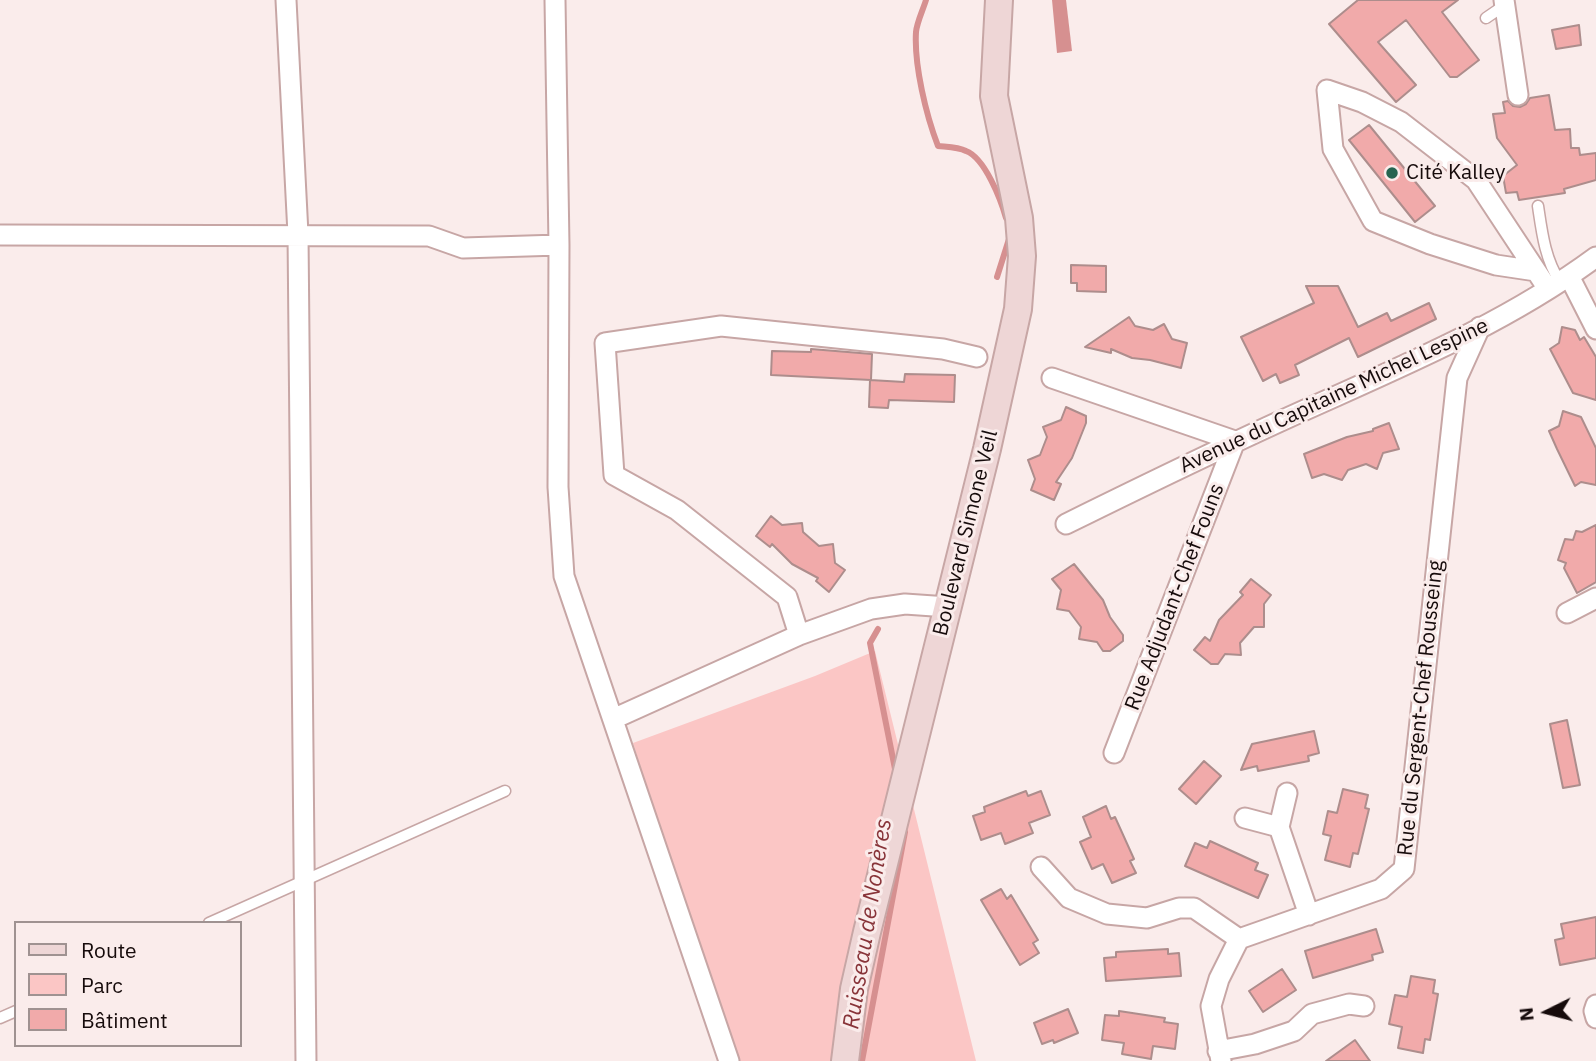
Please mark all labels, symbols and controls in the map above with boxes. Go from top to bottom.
place label: Cité Kalley [1406,160,1505,186]
marker: Cité Kalley [1384,165,1400,181]
street label: Avenue du Capitaine Michel Lespine [1176,313,1492,479]
street label: Boulevard Simone Veil [928,428,1004,638]
street label: Rue Adjudant-Chef Founs [1120,480,1230,714]
street label: Rue du Sergent-Chef Rousseing [1393,559,1449,857]
water label: Ruisseau de Nonères [838,817,898,1031]
legend [14,921,242,1047]
text: Route [81,936,137,964]
text: Parc [81,971,123,999]
north arrow [1512,977,1582,1047]
text: Bâtiment [81,1006,168,1034]
text: N [1513,1006,1539,1022]

